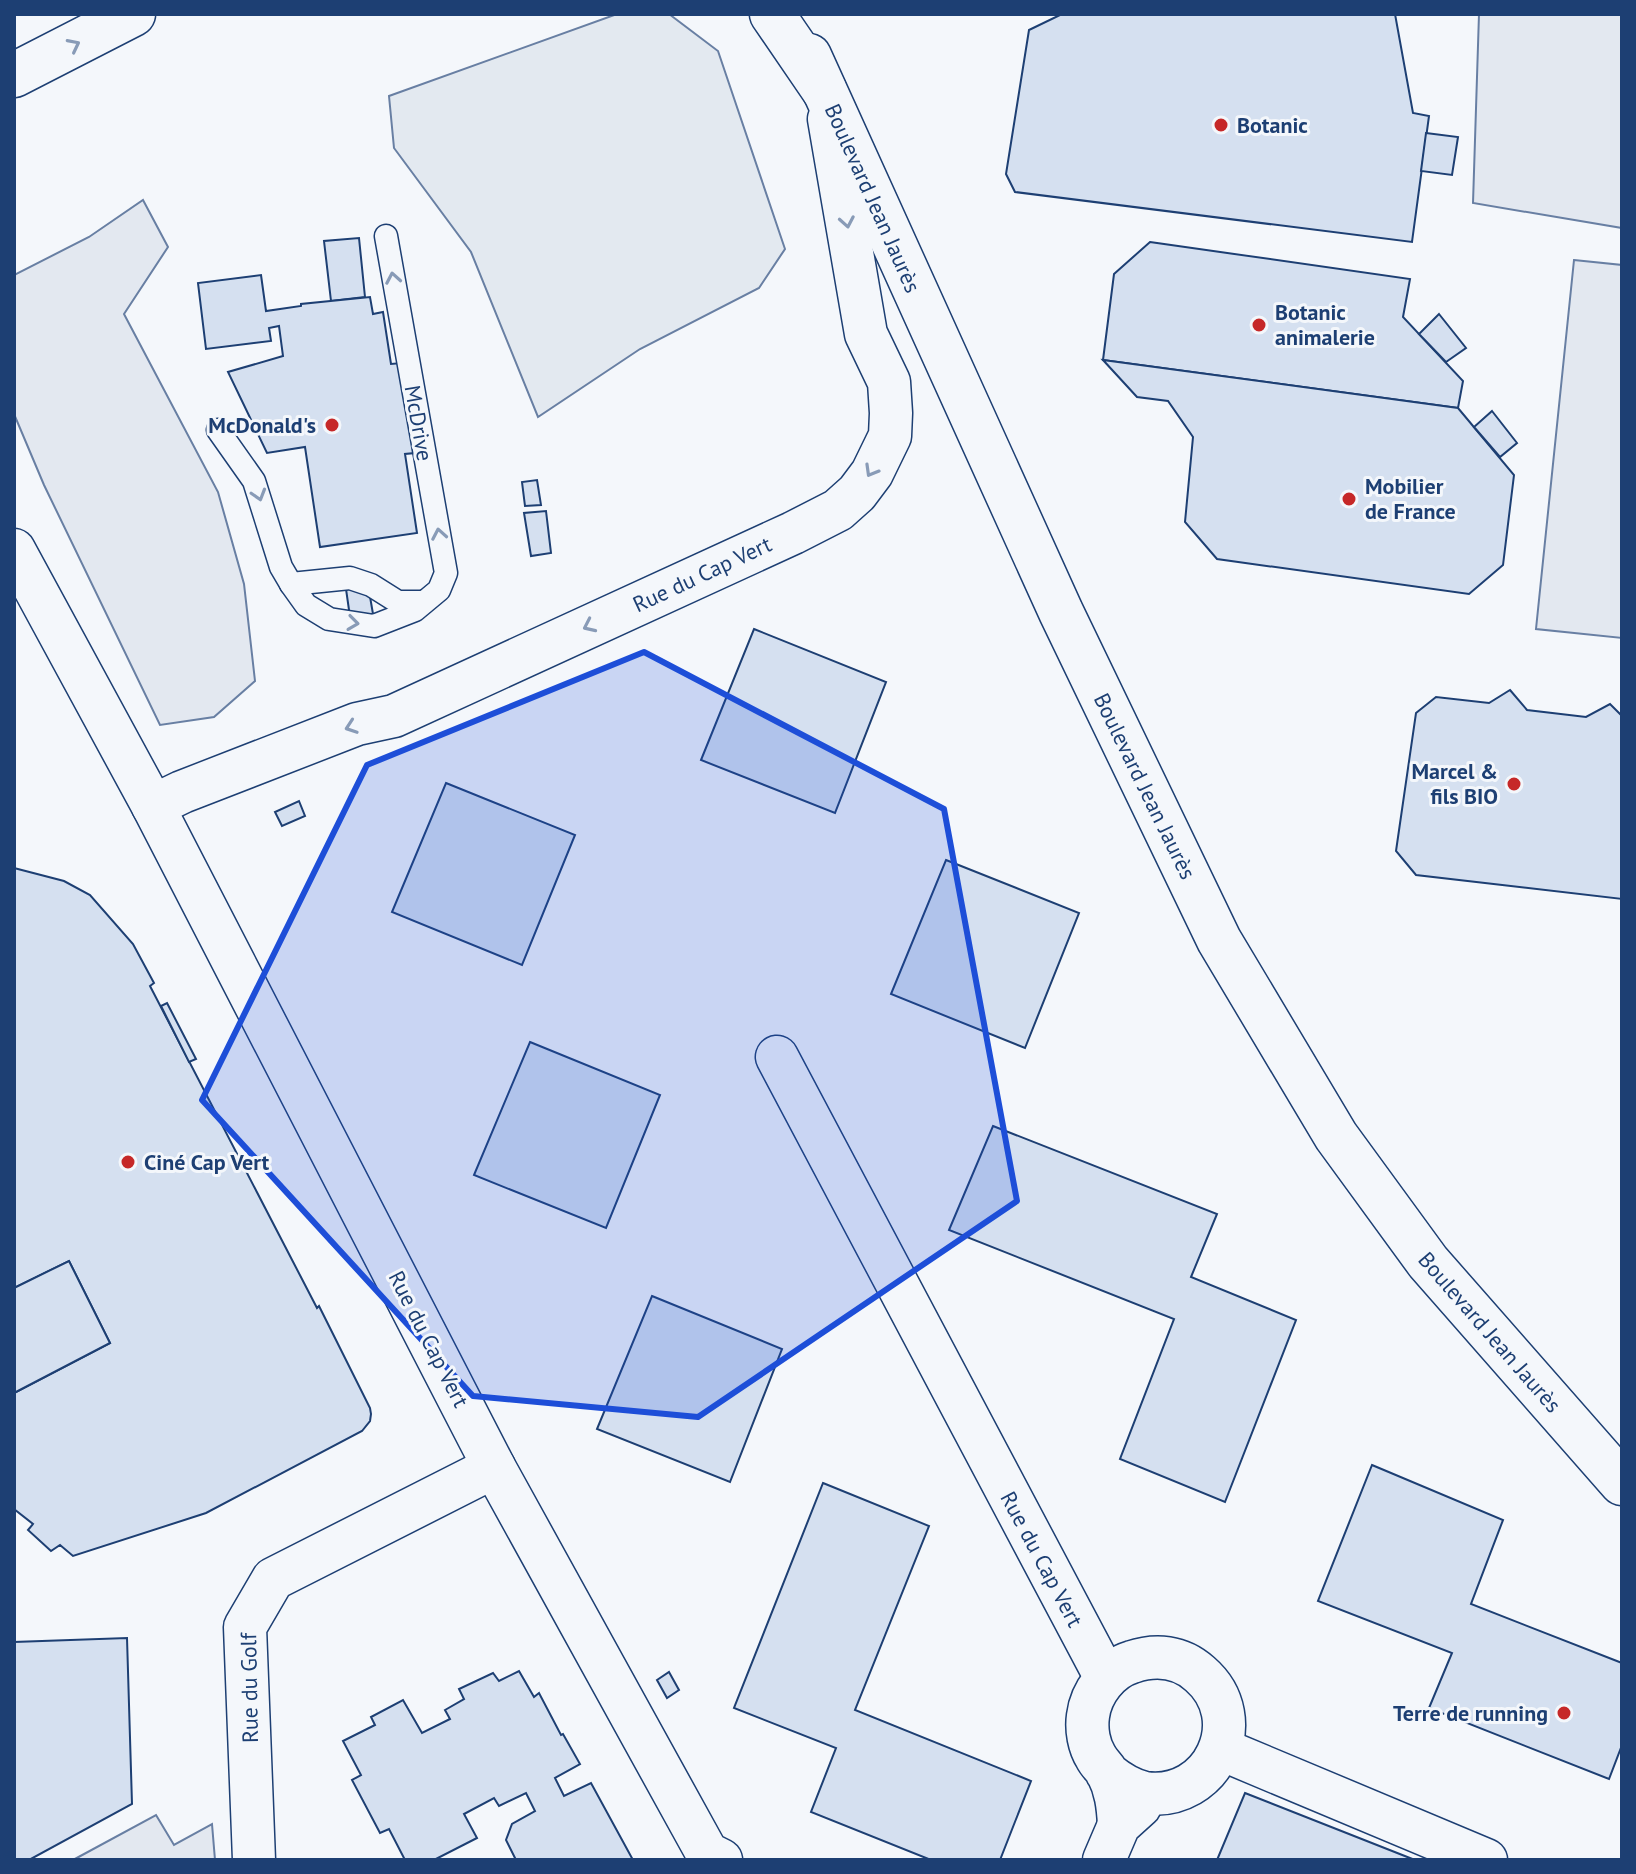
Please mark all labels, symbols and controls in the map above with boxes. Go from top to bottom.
one-way arrow [65,39,80,54]
street label: Boulevard Jean Jaurès [819,99,927,297]
place label: Botanic [1237,111,1308,139]
marker: Botanic [1212,116,1230,134]
one-way arrow [837,215,854,229]
one-way arrow [386,271,403,285]
place label: Botanic animalerie [1275,298,1375,351]
marker: Botanic animalerie [1250,316,1268,334]
street label: McDrive [399,383,439,463]
place label: McDonald's [208,411,316,439]
marker: McDonald's [323,416,341,434]
one-way arrow [866,462,881,477]
place label: Mobilier de France [1365,472,1456,525]
one-way arrow [250,488,266,501]
marker: Mobilier de France [1340,490,1358,508]
one-way arrow [431,527,448,541]
street label: Rue du Cap Vert [628,529,776,618]
one-way arrow [346,614,359,631]
one-way arrow [583,616,598,632]
street label: Boulevard Jean Jaurès [1088,688,1202,884]
one-way arrow [344,717,358,734]
place label: Marcel & fils BIO [1411,757,1498,810]
marker: Marcel & fils BIO [1505,775,1523,793]
place label: Ciné Cap Vert [144,1148,270,1176]
marker: Ciné Cap Vert [119,1153,137,1171]
street label: Boulevard Jean Jaurès [1413,1246,1567,1418]
street label: Rue du Cap Vert [383,1266,476,1412]
street label: Rue du Cap Vert [995,1486,1090,1632]
street label: Rue du Golf [234,1632,264,1743]
place label: Terre de running [1393,1699,1548,1727]
marker: Terre de running [1555,1704,1573,1722]

